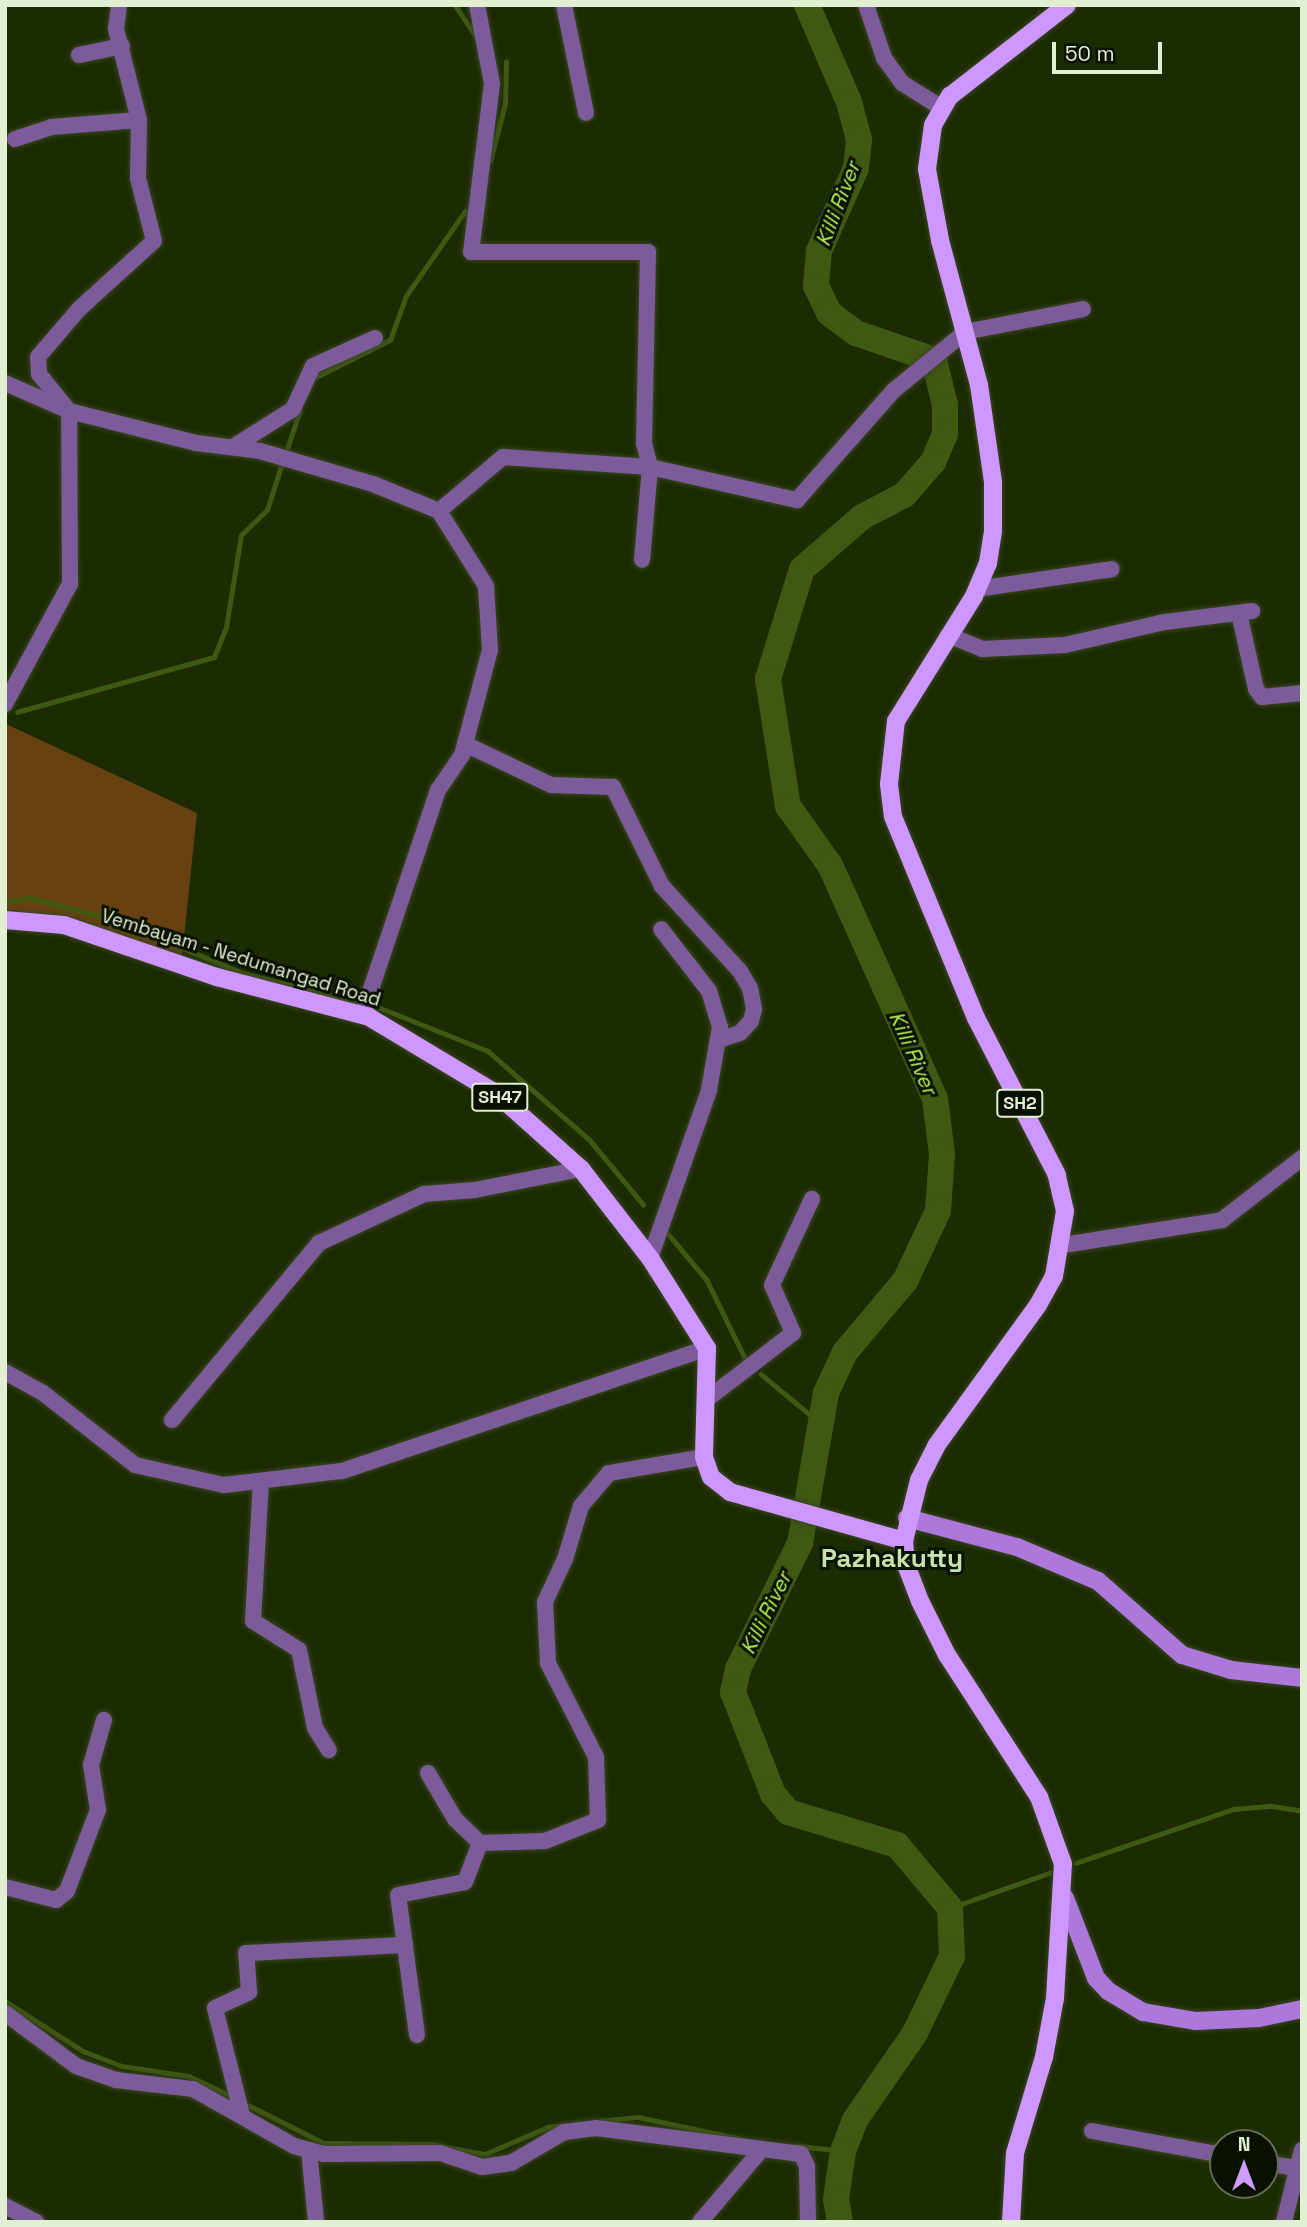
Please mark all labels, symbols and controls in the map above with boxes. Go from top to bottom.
scale bar [1055,28,1165,72]
text: 50 m [1065,40,1115,67]
water label: Killi River [810,158,866,250]
street label: Vembayam - Nedumangad Road [98,904,384,1012]
water label: Killi River [884,1007,942,1099]
road number: SH47 [470,1082,530,1112]
road number: SH2 [996,1088,1044,1118]
district label: Pazhakutty [821,1543,963,1575]
water label: Killi River [735,1568,797,1658]
north arrow [1209,2129,1279,2199]
text: N [1238,2132,1250,2157]

